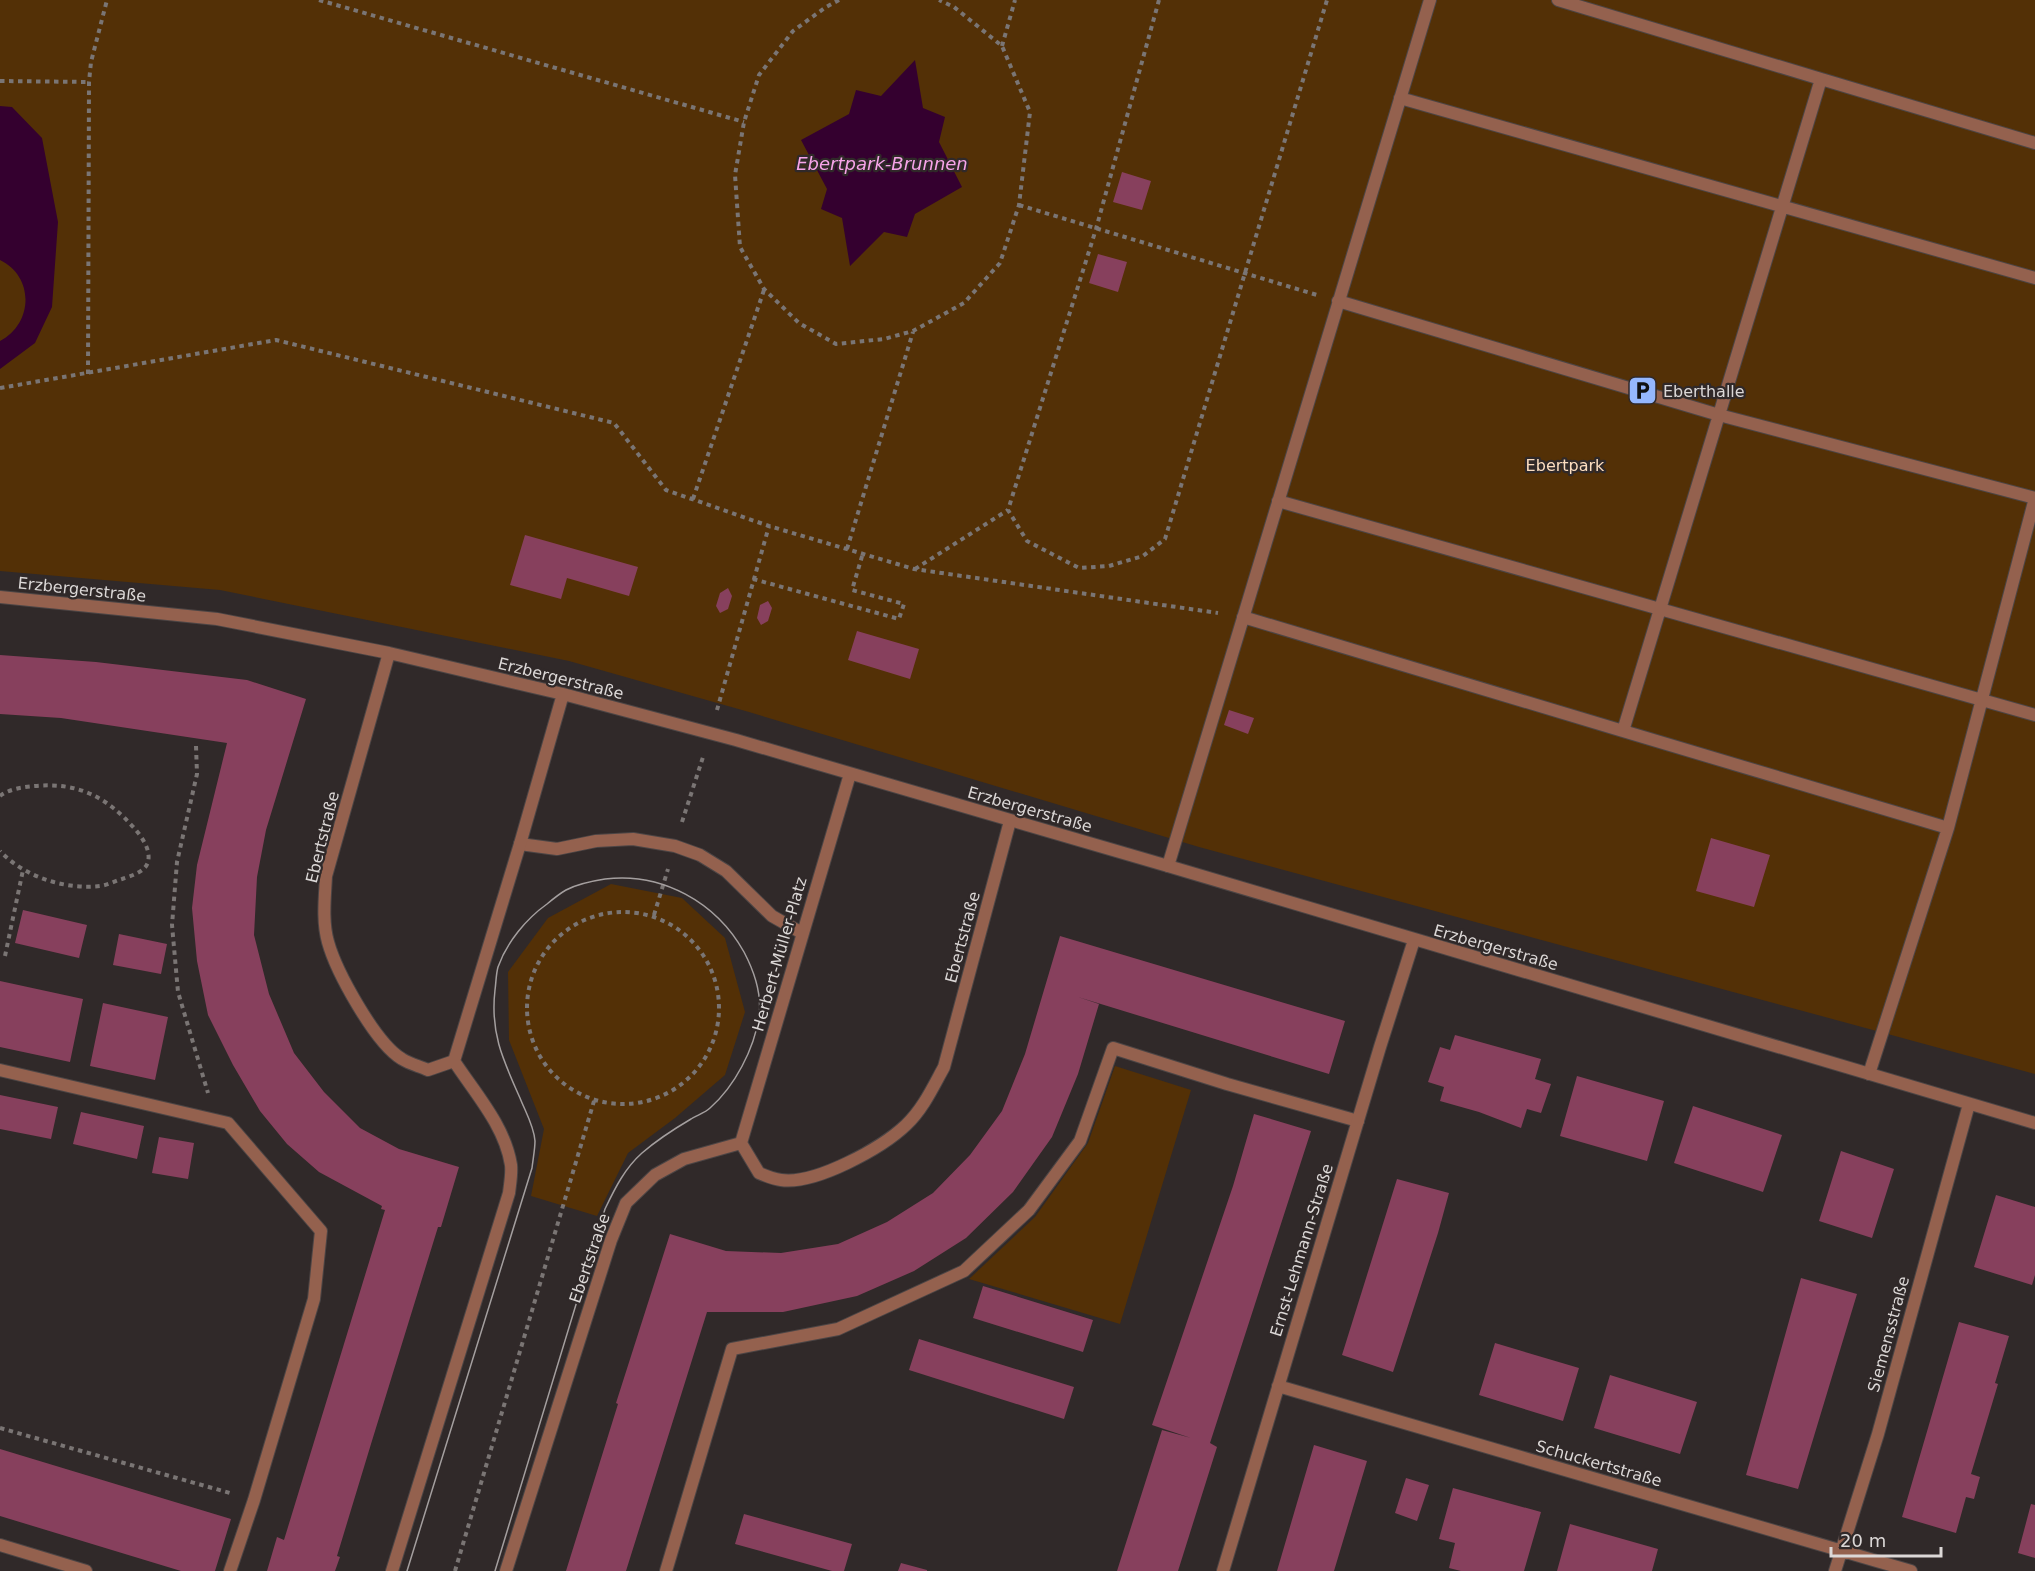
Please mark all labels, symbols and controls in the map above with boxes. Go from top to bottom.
water label: Ebertpark-Brunnen [796,153,968,174]
parking icon: Eberthalle [1626,375,1658,407]
place label: Eberthalle [1663,382,1745,401]
park label: Ebertpark [1526,456,1605,475]
street label: Erzbergerstraße [17,573,147,606]
street label: Erzbergerstraße [496,654,626,703]
street label: Erzbergerstraße [965,783,1094,836]
street label: Ebertstraße [302,789,343,885]
street label: Herbert-Müller-Platz [748,875,811,1033]
street label: Ebertstraße [941,889,984,985]
street label: Erzbergerstraße [1431,921,1560,974]
street label: Ernst-Lehmann-Straße [1266,1161,1337,1339]
street label: Ebertstraße [565,1211,614,1306]
street label: Siemensstraße [1864,1274,1913,1394]
street label: Schuckertstraße [1534,1436,1664,1491]
scale bar [1831,1520,1940,1558]
text: 20 m [1840,1530,1886,1551]

